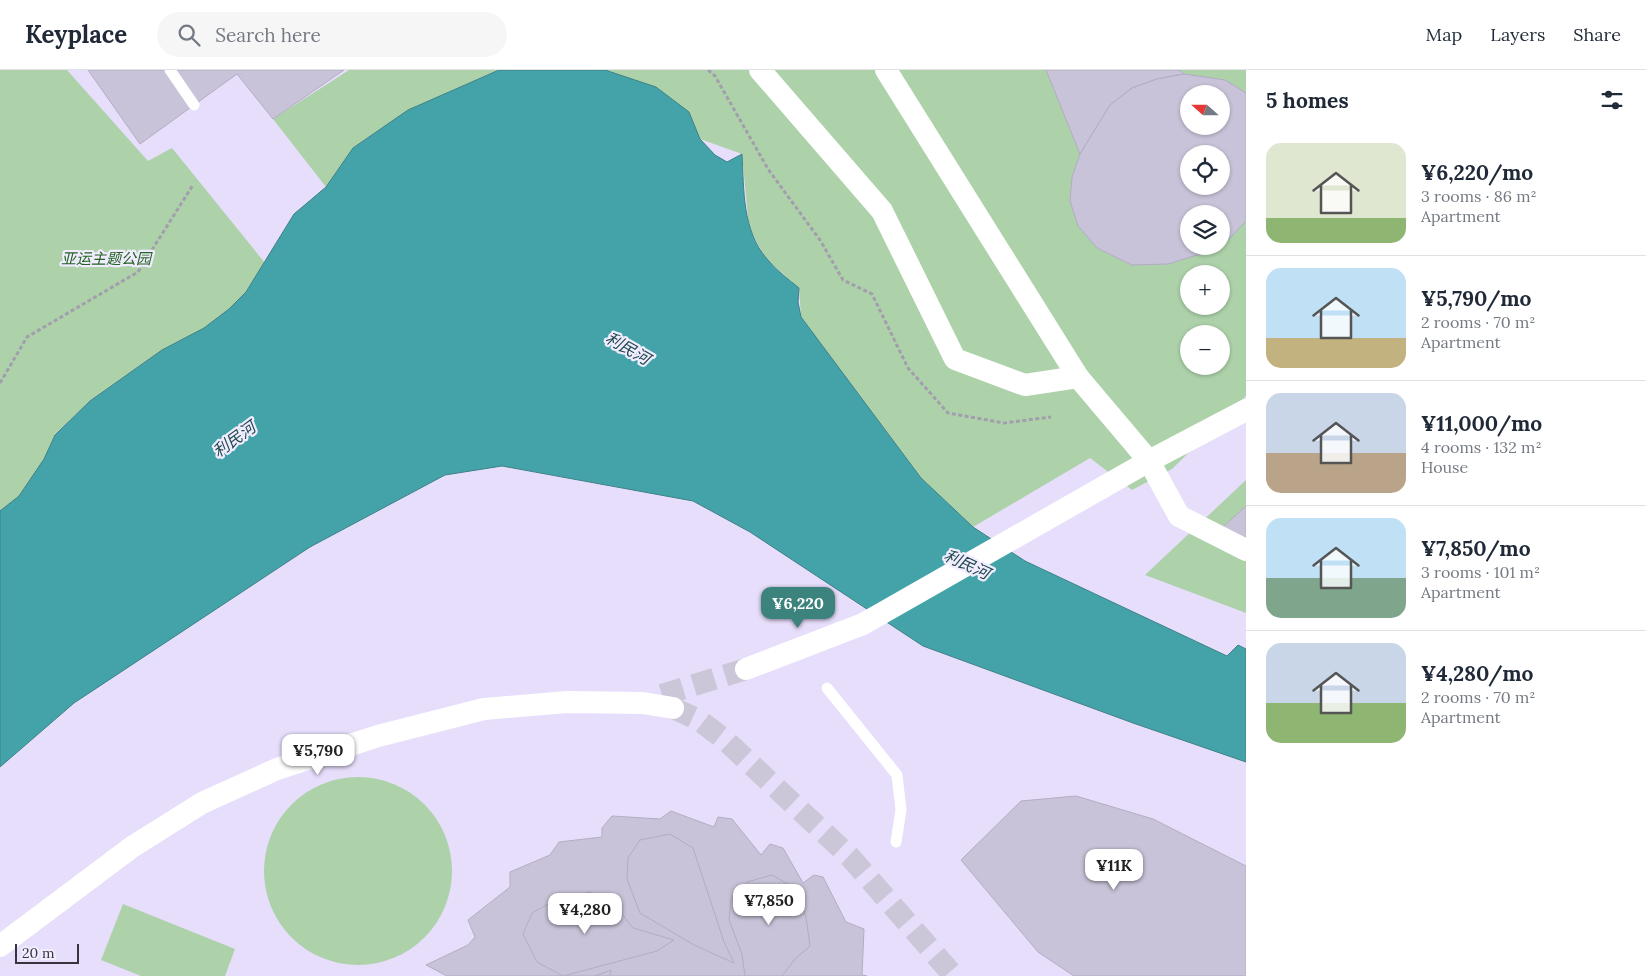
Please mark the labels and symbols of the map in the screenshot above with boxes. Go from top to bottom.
north arrow [1180,85,1230,135]
park label: 亚运主题公园 [61,249,153,268]
water label: 利民河 [602,327,656,370]
water label: 利民河 [209,415,262,461]
water label: 利民河 [941,545,996,584]
pin: ¥6,220 [757,586,839,629]
pin: ¥5,790 [277,734,359,776]
pin: ¥11K [1084,848,1144,891]
pin: ¥7,850 [728,884,810,926]
pin: ¥4,280 [544,892,626,935]
scale bar [15,941,79,964]

